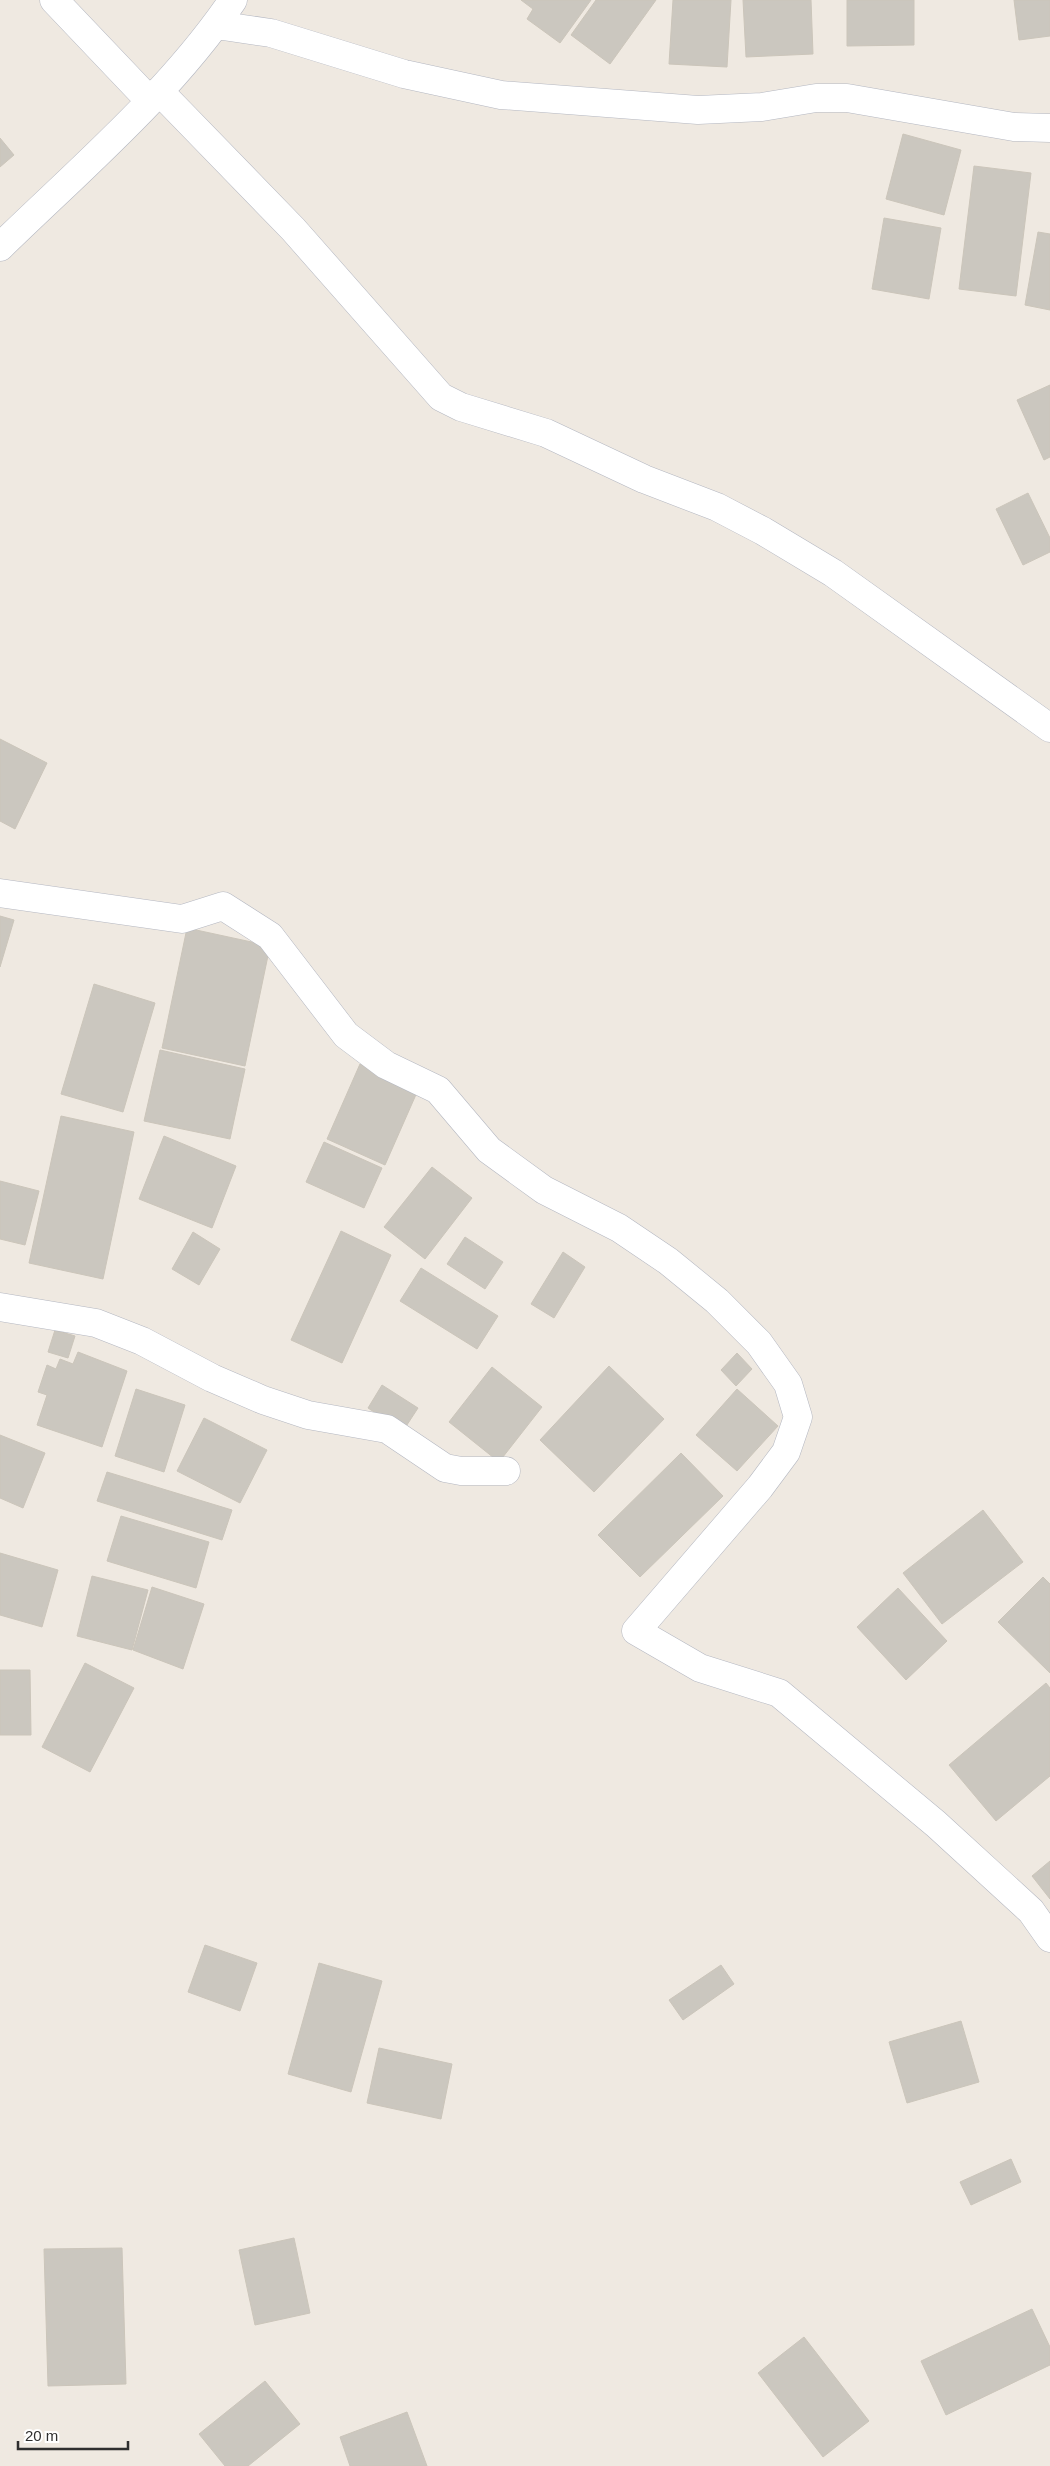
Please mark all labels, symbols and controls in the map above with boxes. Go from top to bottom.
scale bar [18,2418,128,2450]
text: 20 m [25,2427,58,2444]

